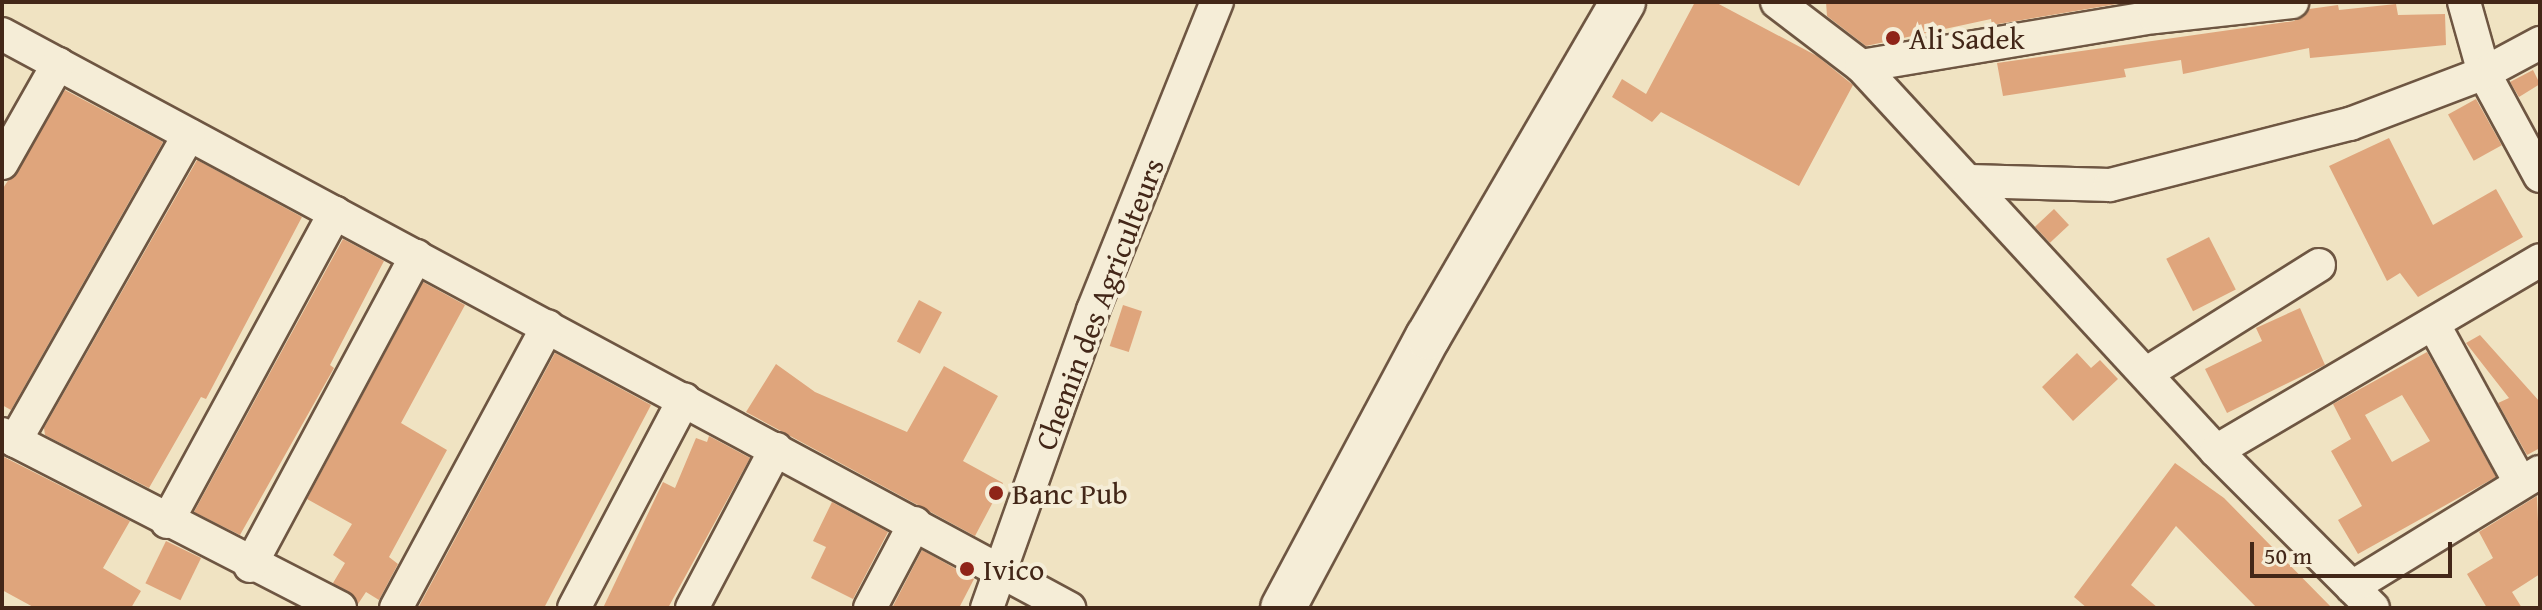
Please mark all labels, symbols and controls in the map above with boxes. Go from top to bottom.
place label: Ali Sadek [1909,20,2025,56]
marker: Ali Sadek [1884,29,1902,47]
street label: Chemin des Agriculteurs [1027,153,1171,455]
place label: Banc Pub [1012,475,1128,511]
marker: Banc Pub [987,484,1005,502]
scale bar [2254,526,2456,576]
text: 50 m [2264,538,2312,573]
place label: Ivico [983,551,1044,587]
marker: Ivico [958,560,976,578]

